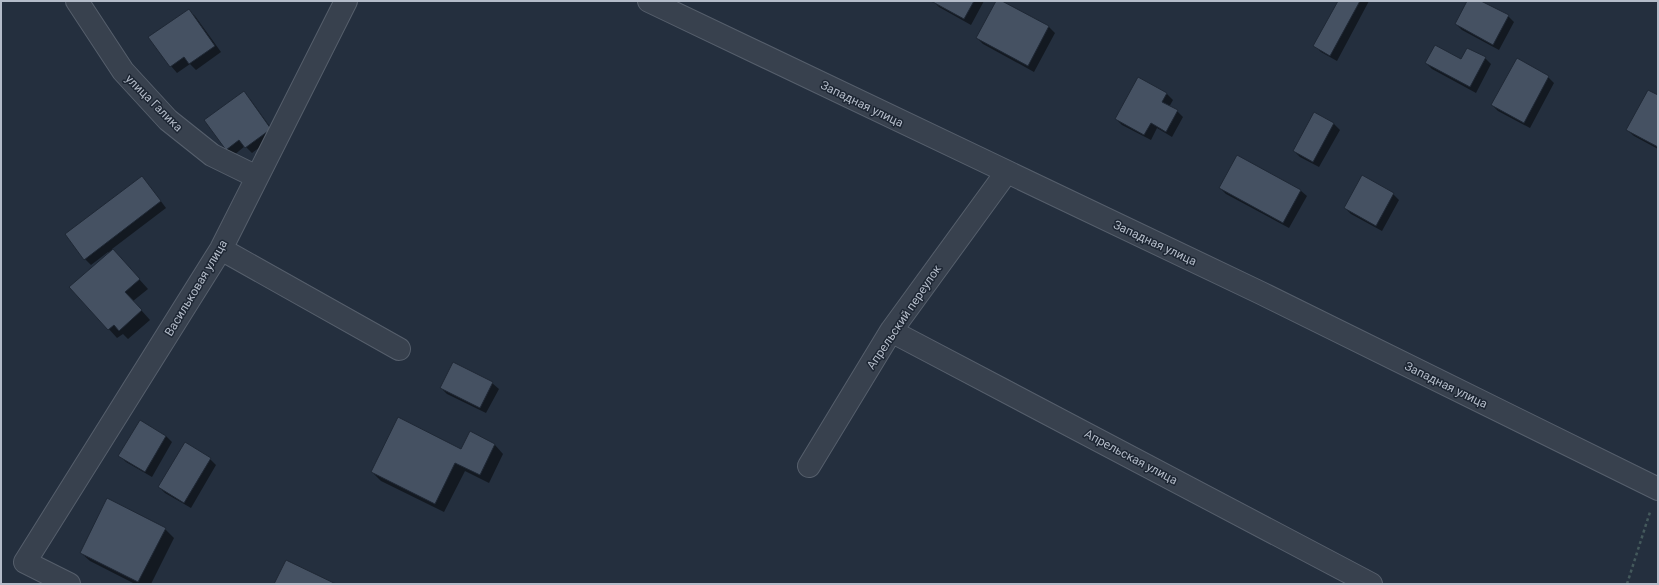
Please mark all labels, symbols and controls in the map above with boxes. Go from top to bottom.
street label: улица Галика [123,72,185,134]
street label: Западная улица [818,78,906,130]
street label: Западная улица [1111,218,1199,268]
street label: Васильковая улица [162,237,230,339]
street label: Апрельский переулок [864,262,944,372]
street label: Западная улица [1402,359,1490,411]
street label: Апрельская улица [1082,427,1180,487]

